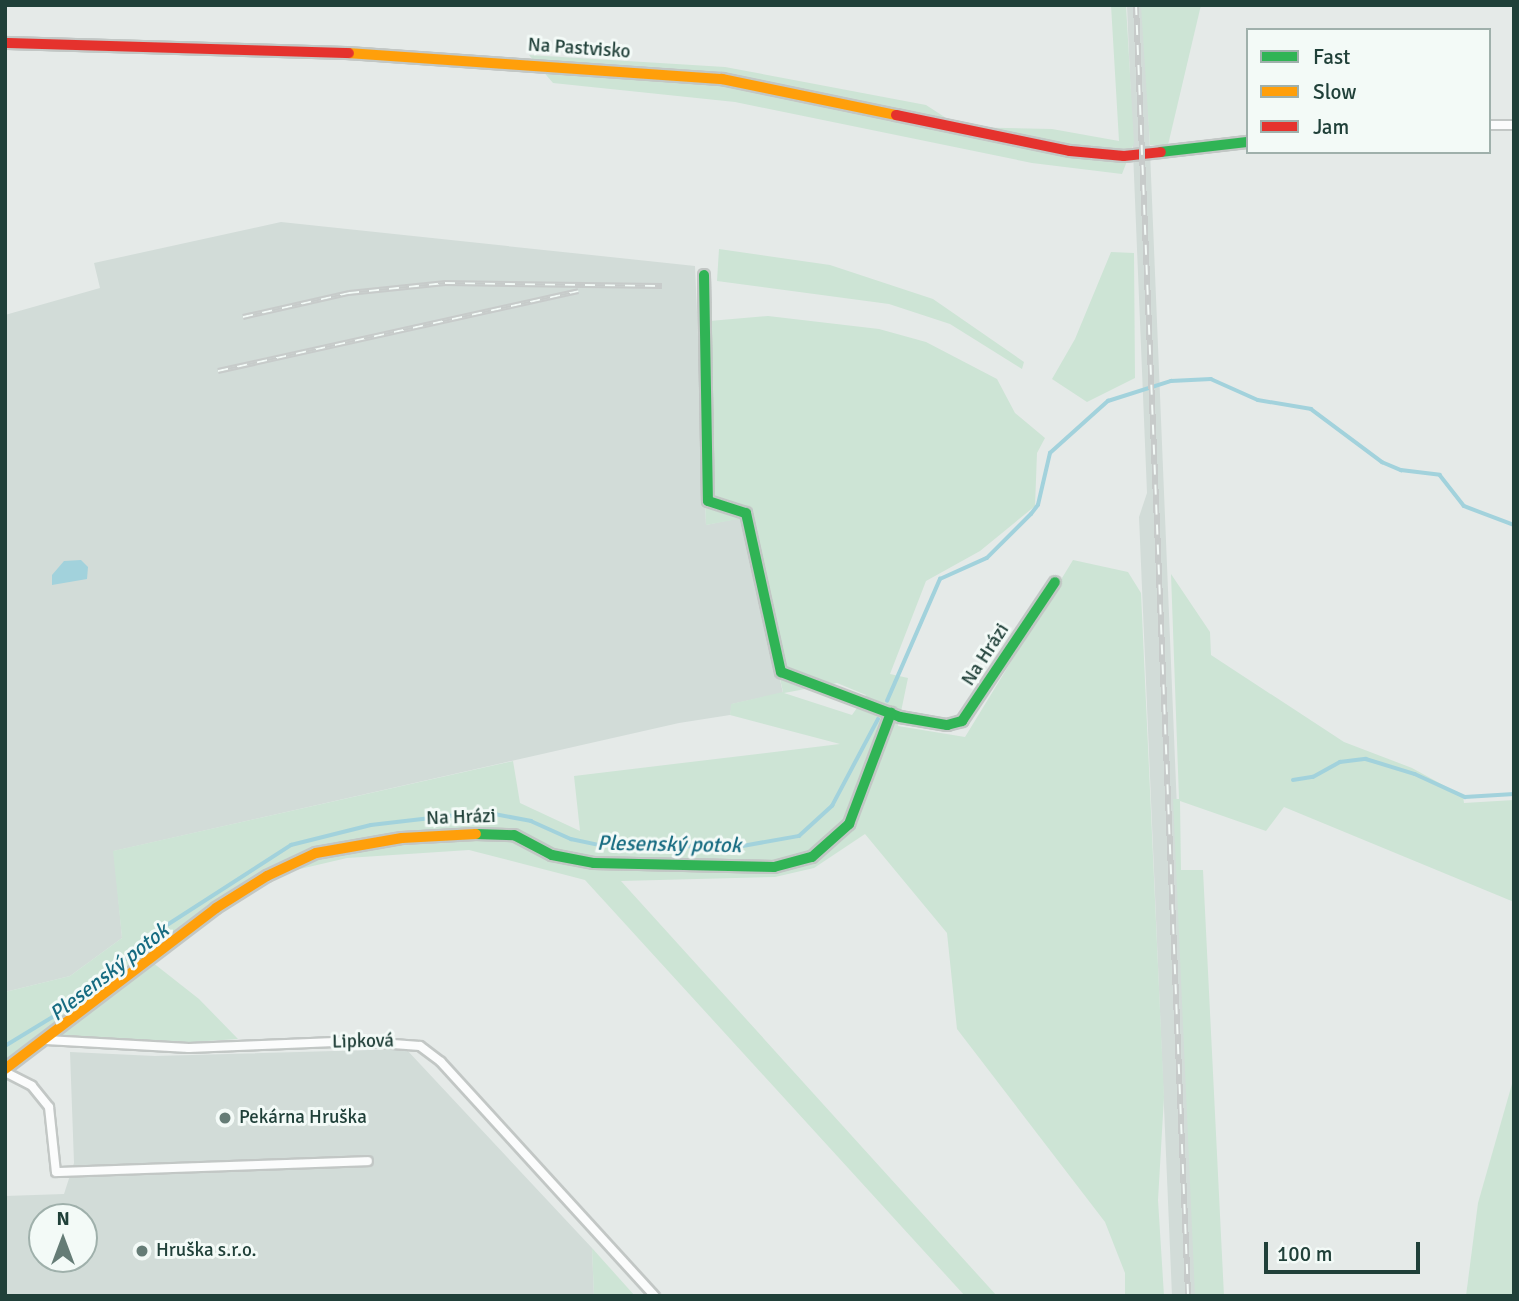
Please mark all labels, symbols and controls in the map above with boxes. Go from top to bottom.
legend [1246,28,1491,154]
street label: Na Pastvisko [527,34,631,64]
text: Fast [1313,44,1350,70]
text: Slow [1313,79,1357,105]
text: Jam [1313,114,1349,140]
street label: Na Hrázi [957,620,1015,690]
street label: Na Hrázi [426,805,496,831]
water label: Plesenský potok [597,830,741,858]
water label: Plesenský potok [44,918,174,1026]
street label: Lipková [332,1030,394,1054]
place label: Pekárna Hruška [239,1107,367,1129]
marker: Pekárna Hruška [217,1110,233,1126]
north arrow [28,1203,98,1273]
text: N [56,1207,70,1231]
scale bar [1267,1228,1423,1272]
place label: Hruška s.r.o. [156,1240,257,1262]
text: 100 m [1277,1241,1332,1267]
marker: Hruška s.r.o. [134,1243,150,1259]

